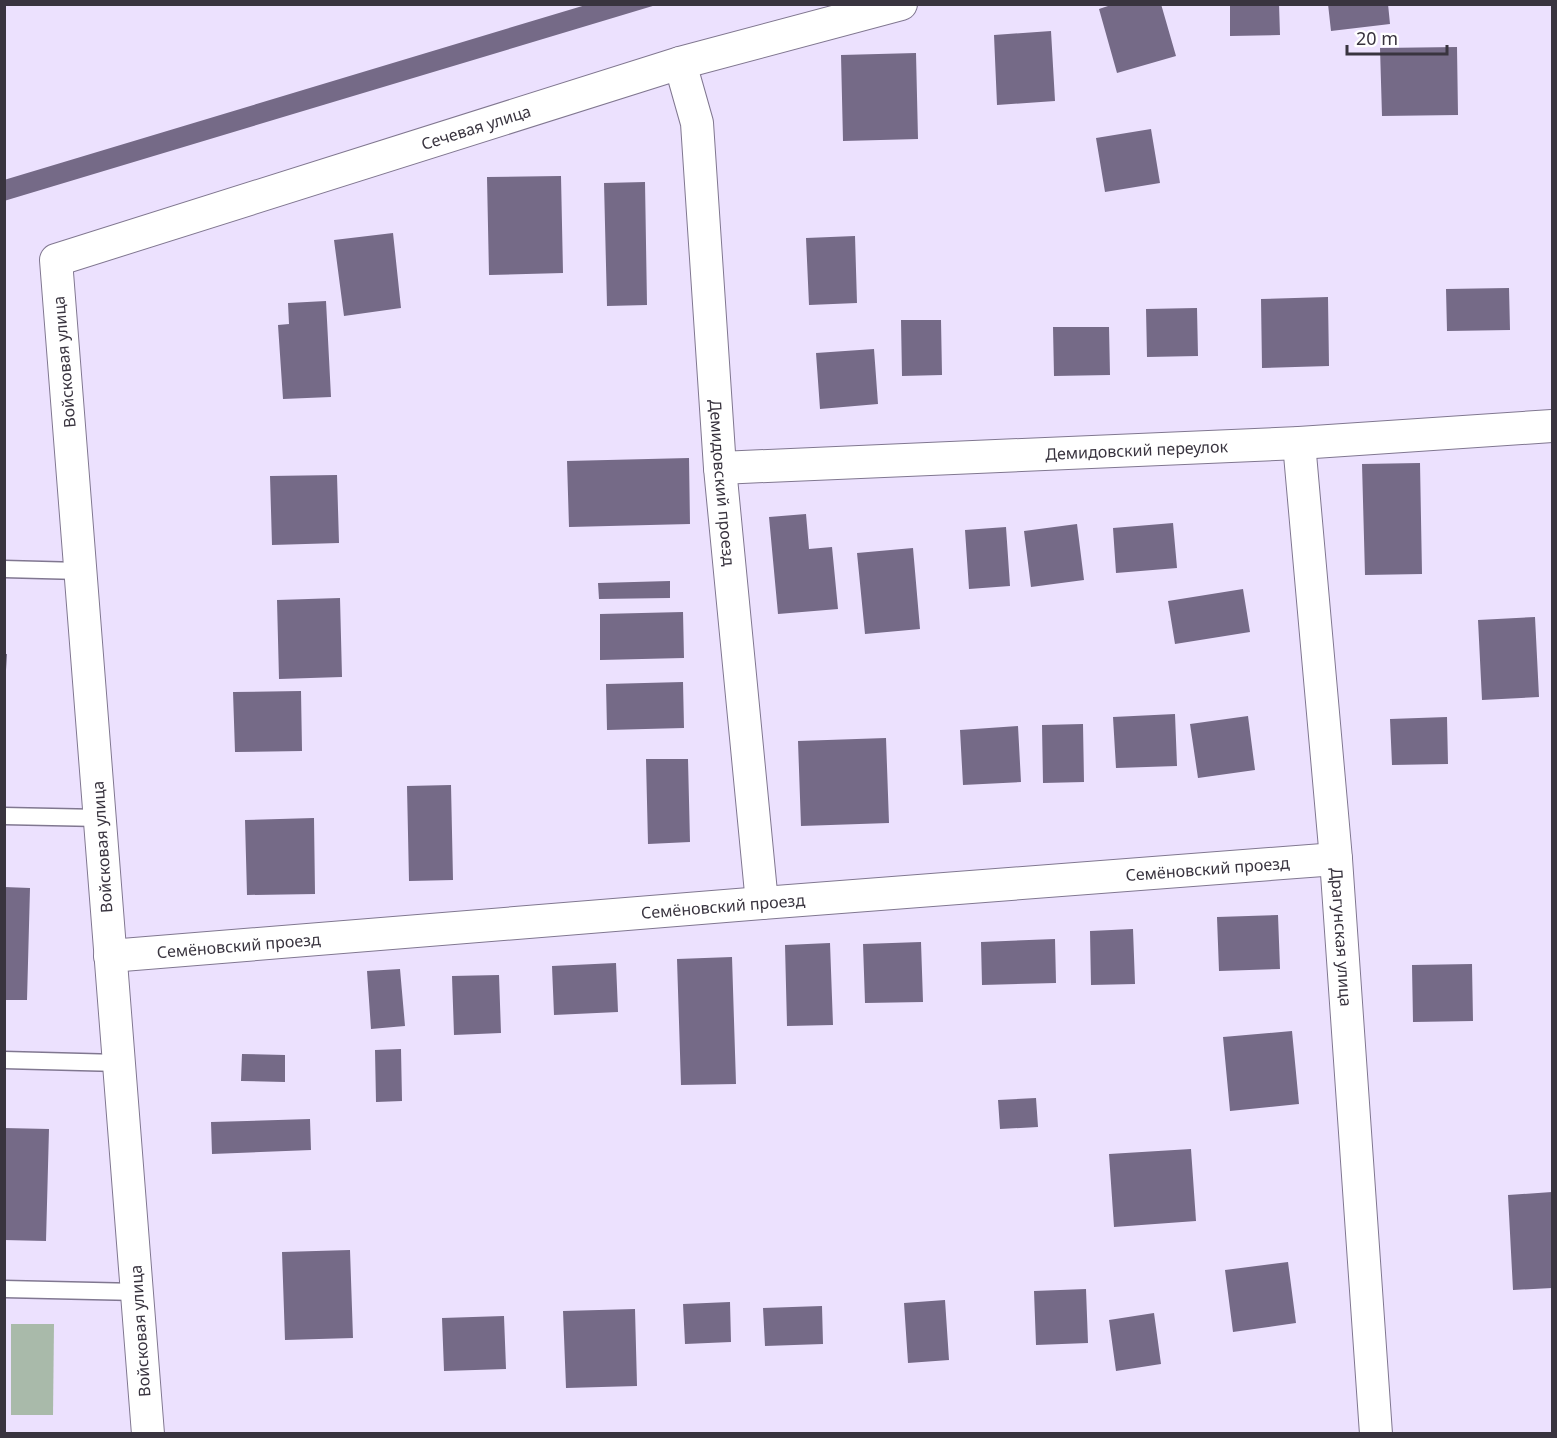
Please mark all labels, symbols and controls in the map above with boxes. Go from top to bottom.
scale bar [1347,18,1448,56]
text: 20 m [1356,26,1398,50]
street label: Сечевая улица [418,100,534,155]
street label: Войсковая улица [47,295,81,429]
street label: Демидовский проезд [704,399,740,567]
street label: Демидовский переулок [1045,435,1229,465]
street label: Войсковая улица [86,780,118,914]
street label: Семёновский проезд [1125,852,1291,886]
street label: Драгунская улица [1326,867,1357,1007]
street label: Семёновский проезд [640,889,806,924]
street label: Семёновский проезд [156,928,322,963]
street label: Войсковая улица [124,1264,156,1398]

